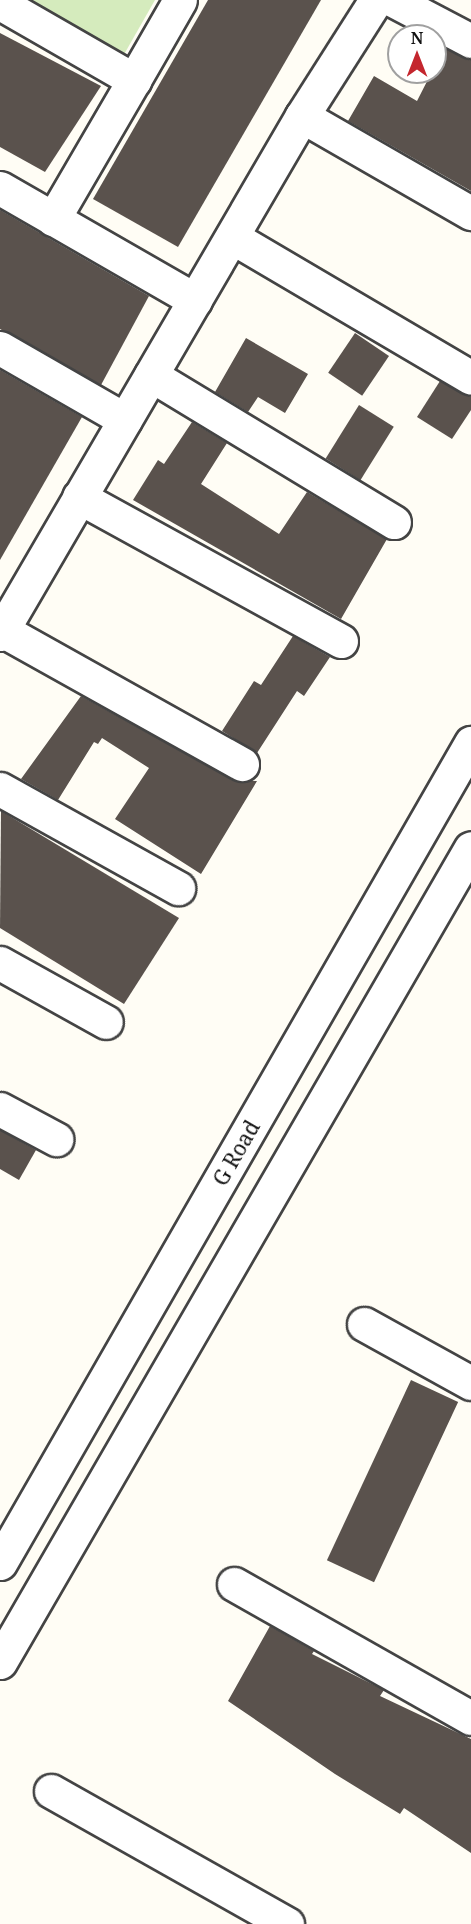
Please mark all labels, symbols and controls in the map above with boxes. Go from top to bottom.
north arrow [387,24,447,84]
text: N [411,27,423,49]
street label: G Road [207,1116,265,1190]

